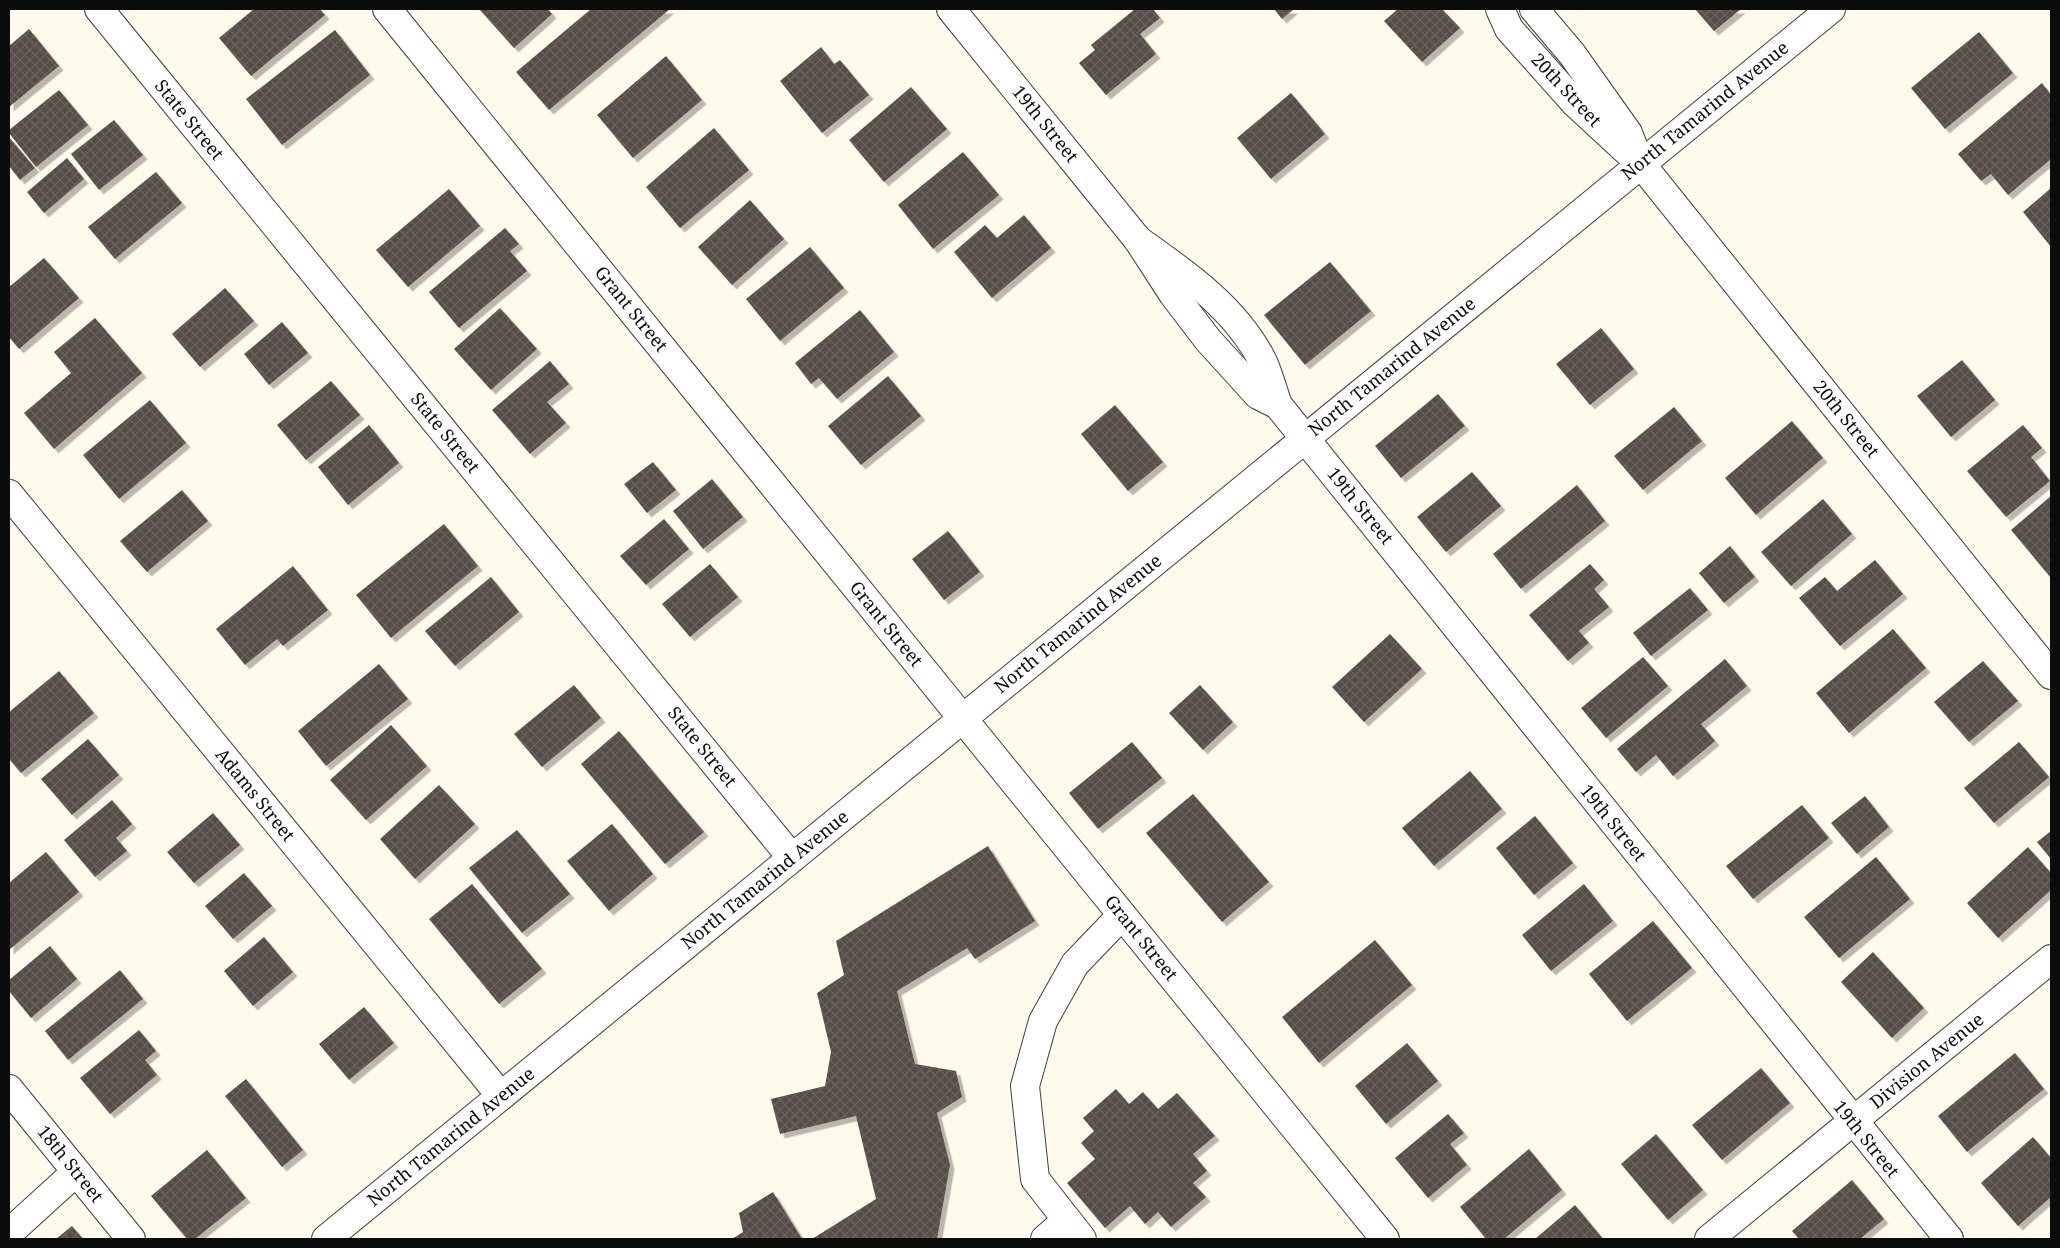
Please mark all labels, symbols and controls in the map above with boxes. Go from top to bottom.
street label: North Tamarind Avenue [1616,35,1793,185]
street label: 20th Street [1526,47,1607,131]
street label: State Street [150,74,230,165]
street label: 19th Street [1007,80,1084,167]
street label: Grant Street [590,260,674,356]
street label: North Tamarind Avenue [1303,291,1480,441]
street label: 20th Street [1808,375,1885,462]
street label: State Street [406,387,486,478]
street label: 19th Street [1322,462,1399,549]
street label: North Tamarind Avenue [989,548,1166,698]
street label: Grant Street [845,575,929,671]
street label: State Street [663,701,743,792]
street label: Adams Street [211,743,301,846]
street label: 19th Street [1575,779,1652,866]
street label: North Tamarind Avenue [676,804,853,954]
street label: Grant Street [1100,889,1184,985]
street label: Division Avenue [1864,1007,1988,1114]
street label: North Tamarind Avenue [362,1061,539,1211]
street label: 19th Street [1828,1095,1905,1182]
street label: 18th Street [32,1120,109,1207]

